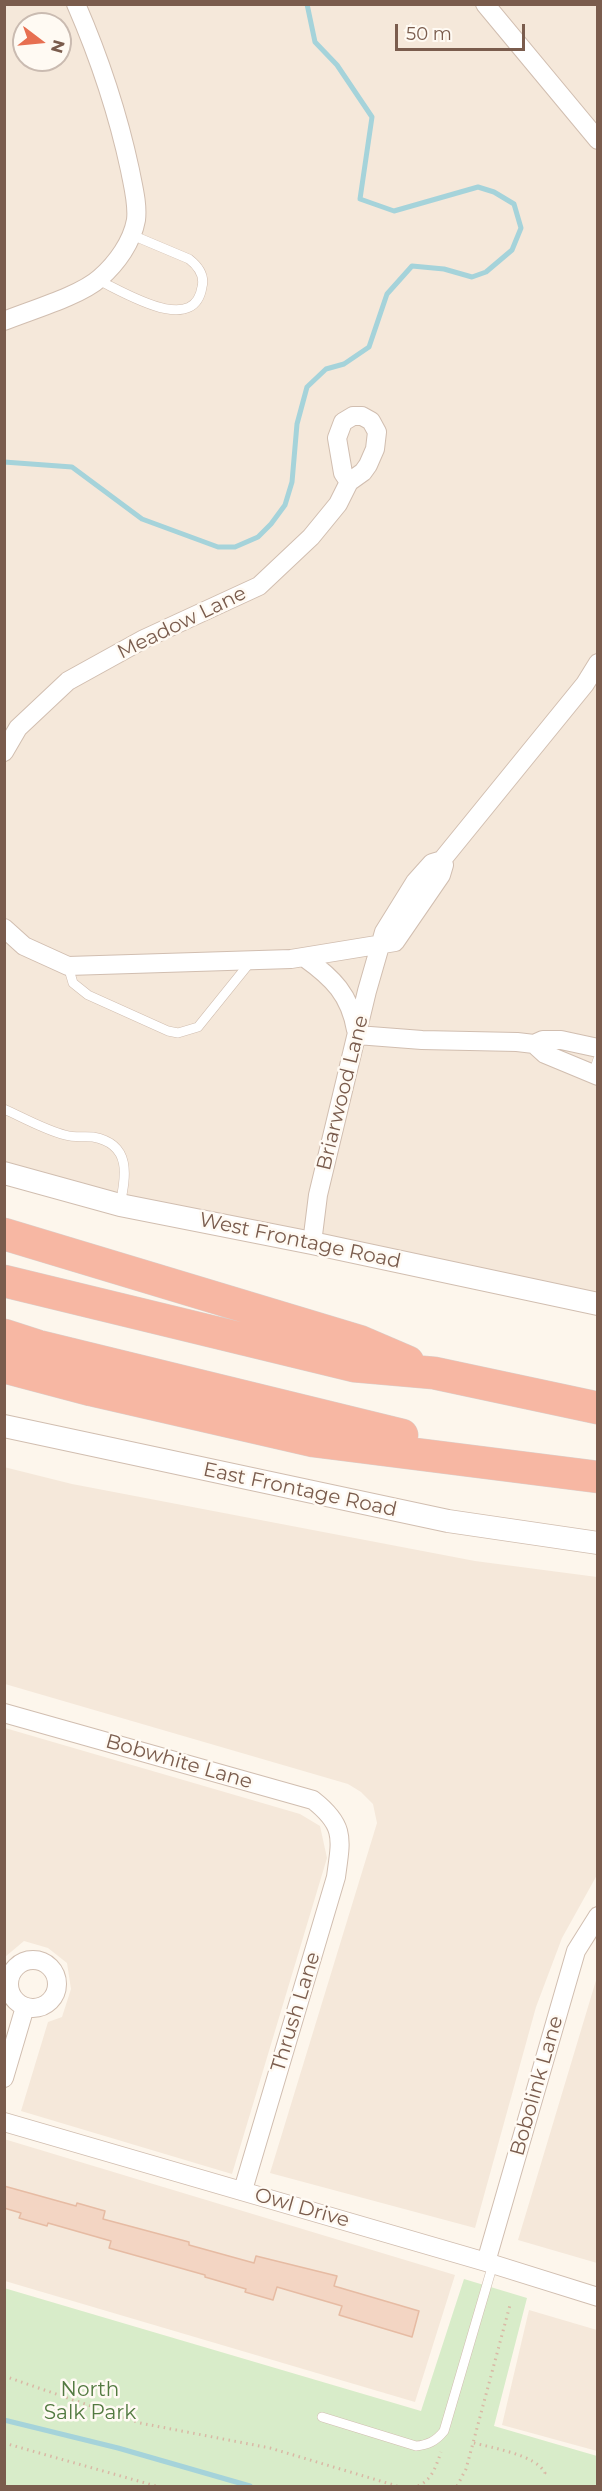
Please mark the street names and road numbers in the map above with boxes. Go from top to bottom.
street label: Meadow Lane [114,581,250,665]
street label: Briarwood Lane [312,1013,374,1173]
street label: West Frontage Road [197,1208,403,1274]
street label: East Frontage Road [201,1458,399,1522]
street label: Bobwhite Lane [103,1730,255,1794]
street label: Thrush Lane [266,1949,326,2075]
street label: Bobolink Lane [506,2013,568,2159]
street label: Owl Drive [252,2183,352,2233]

